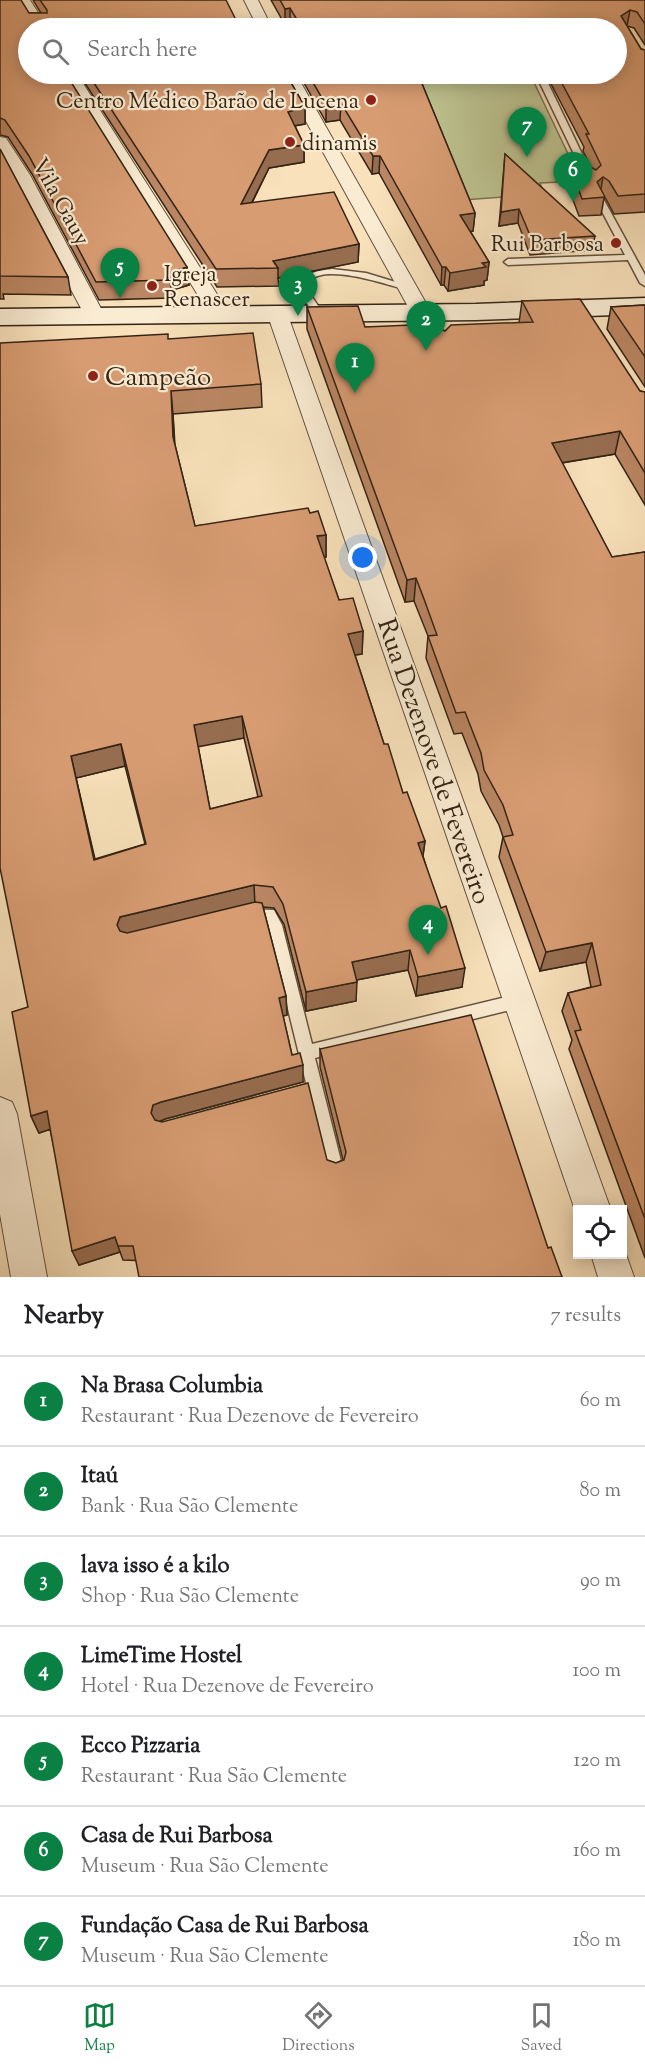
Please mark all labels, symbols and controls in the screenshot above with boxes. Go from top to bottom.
search box [18,18,627,84]
icon: search [39,35,72,68]
text: Search here [87,35,197,67]
place label: Centro Médico Barão de Lucena [56,87,359,119]
marker: Centro Médico Barão de Lucena [364,93,378,107]
pin: 7 [508,108,546,157]
place label: dinamis [302,129,377,161]
marker: dinamis [283,135,297,149]
pin: 6 [554,152,592,202]
street label: Vila Gauy [22,153,96,252]
place label: Rui Barbosa [491,230,604,262]
marker: Rui Barbosa [609,236,623,250]
pin: 5 [100,248,140,298]
place label: Igreja Renascer [164,260,250,317]
pin: 3 [278,266,318,316]
marker: Igreja Renascer [145,279,159,293]
pin: 2 [406,302,446,351]
pin: 1 [336,344,374,393]
place label: Campeão [105,360,211,397]
marker: Campeão [86,369,100,383]
your location [348,543,377,572]
street label: Rua Dezenove de Fevereiro [366,614,499,910]
pin: 4 [408,906,448,955]
map controls [573,1205,627,1259]
button: locate [573,1205,627,1259]
text: Nearby [24,1298,104,1335]
text: 7 results [550,1302,621,1331]
text: Na Brasa Columbia [81,1371,263,1403]
text: 1 [40,1387,47,1416]
text: 60 m [580,1387,621,1416]
text: Restaurant · Rua Dezenove de Fevereiro [81,1403,419,1432]
text: Itaú [81,1461,118,1493]
text: 2 [39,1477,48,1506]
text: 80 m [580,1477,621,1506]
text: Bank · Rua São Clemente [81,1493,298,1522]
text: lava isso é a kilo [81,1551,230,1583]
text: 3 [39,1567,48,1596]
text: 90 m [580,1567,621,1596]
text: Shop · Rua São Clemente [81,1583,299,1612]
text: LimeTime Hostel [81,1641,242,1673]
text: 4 [38,1657,49,1686]
text: 100 m [572,1657,621,1686]
text: Hotel · Rua Dezenove de Fevereiro [81,1673,374,1702]
text: Ecco Pizzaria [81,1731,200,1763]
text: 5 [40,1747,47,1776]
text: 120 m [573,1747,621,1776]
text: Restaurant · Rua São Clemente [81,1763,347,1792]
text: Casa de Rui Barbosa [81,1821,273,1853]
text: 6 [39,1837,48,1866]
text: 160 m [573,1837,621,1866]
text: Museum · Rua São Clemente [81,1853,329,1882]
text: Fundação Casa de Rui Barbosa [81,1911,369,1943]
text: 7 [38,1927,49,1956]
text: 180 m [573,1927,621,1956]
text: Museum · Rua São Clemente [81,1943,329,1972]
tab: Map [83,1999,116,2058]
tab: Directions [282,1999,355,2058]
tab: Saved [521,1999,562,2058]

